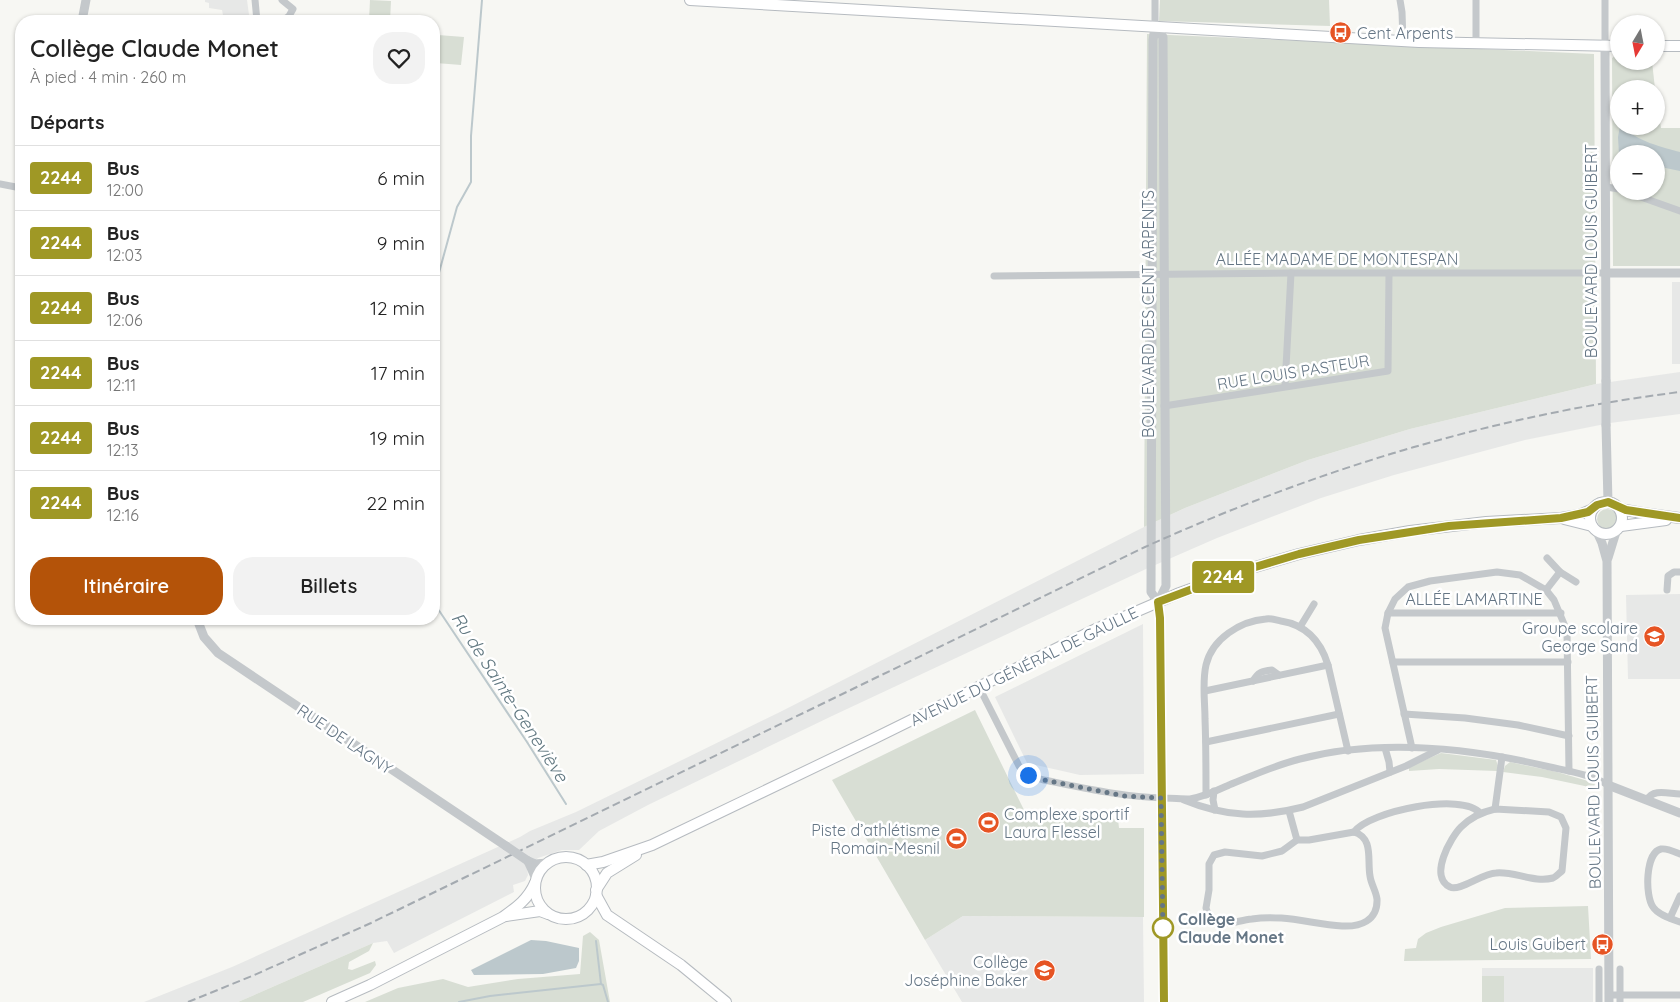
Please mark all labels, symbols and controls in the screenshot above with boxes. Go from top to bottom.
north arrow [1610,15,1665,70]
map controls [1610,15,1665,200]
bus stop icon: Cent Arpents [1329,21,1353,45]
place label: Cent Arpents [1357,23,1453,43]
button: heart [373,32,425,84]
text: Collège Claude Monet [30,33,279,63]
text: À pied · 4 min · 260 m [30,67,186,87]
button: + [1610,80,1665,135]
text: Départs [30,110,104,134]
street label: BOULEVARD LOUIS GUIBERT [1581,144,1601,358]
button: − [1610,145,1665,200]
text: Bus [107,156,139,180]
text: 2244 [40,166,82,189]
text: 6 min [377,166,425,190]
text: 12:00 [107,180,143,200]
street label: BOULEVARD DES CENT ARPENTS [1138,190,1158,438]
text: Bus [107,221,139,245]
text: 2244 [40,231,82,254]
text: 9 min [377,231,425,255]
text: 12:03 [107,245,142,265]
street label: ALLÉE MADAME DE MONTESPAN [1216,249,1458,269]
text: Bus [107,286,139,310]
text: 2244 [40,296,82,319]
text: 12 min [370,296,425,320]
text: 12:06 [107,310,143,330]
street label: RUE LOUIS PASTEUR [1215,350,1371,394]
text: Bus [107,351,139,375]
text: 2244 [40,361,82,384]
text: 17 min [371,361,425,385]
text: 12:11 [107,375,136,395]
text: Bus [107,416,139,440]
text: 2244 [40,426,82,449]
text: 19 min [370,426,425,450]
text: 12:13 [107,440,139,460]
text: Bus [107,481,139,505]
text: 2244 [40,491,82,514]
text: 22 min [366,491,425,515]
text: 12:16 [107,505,139,525]
button: Itinéraire [30,557,223,615]
button: Billets [233,557,425,615]
line badge: 2244 [1188,561,1258,593]
text: 2244 [1202,565,1244,588]
street label: ALLÉE LAMARTINE [1405,589,1543,609]
street label: AVENUE DU GÉNÉRAL DE GAULLE [907,602,1141,730]
water label: Ru de Sainte-Geneviève [447,608,574,787]
place label: Groupe scolaire George Sand [1522,618,1638,656]
school or university icon: Groupe scolaire George Sand [1642,625,1666,649]
street label: BOULEVARD LOUIS GUIBERT [1581,674,1605,889]
street label: RUE DE LAGNY [293,700,397,778]
your location [1016,763,1041,788]
place label: Complexe sportif Laura Flessel [1004,804,1130,842]
sports icon: Complexe sportif Laura Flessel [976,811,1000,835]
place label: Piste d’athlétisme Romain-Mesnil [811,820,940,858]
sports icon: Piste d’athlétisme Romain-Mesnil [944,827,968,851]
place label: Collège Claude Monet [1178,909,1284,947]
marker: Collège Claude Monet [1152,917,1174,939]
bus stop icon: Louis Guibert [1590,932,1614,956]
place label: Louis Guibert [1489,934,1586,954]
place label: Collège Joséphine Baker [904,952,1028,990]
school or university icon: Collège Joséphine Baker [1032,959,1056,983]

